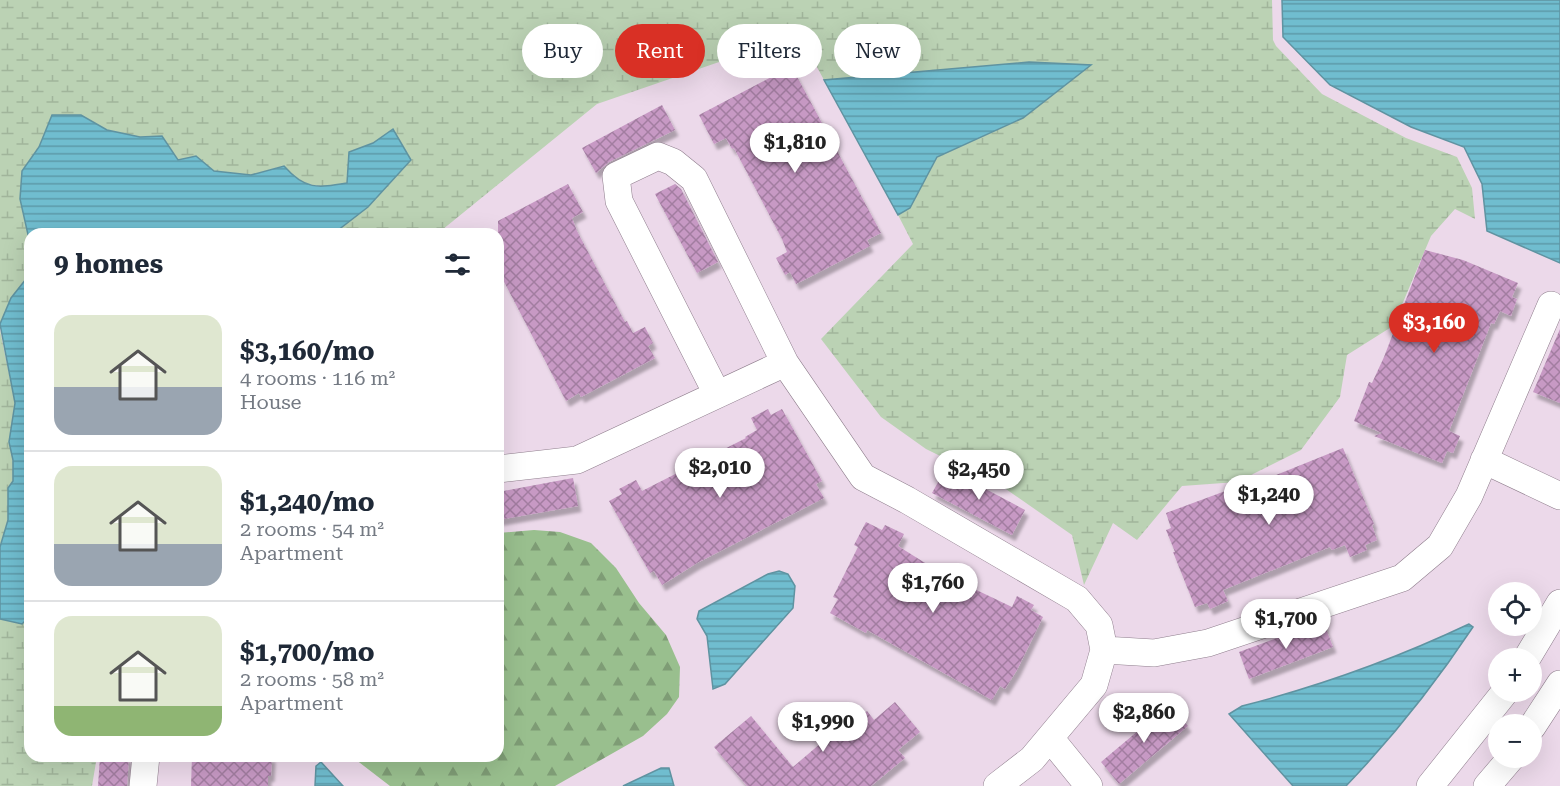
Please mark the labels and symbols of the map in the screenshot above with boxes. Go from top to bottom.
pin: $1,810 [746,123,844,174]
pin: $3,160 [1385,303,1483,354]
pin: $2,010 [671,448,769,499]
pin: $2,450 [930,450,1028,501]
pin: $1,240 [1220,475,1318,526]
pin: $1,760 [884,563,982,614]
pin: $1,700 [1237,599,1335,650]
pin: $2,860 [1095,693,1193,744]
pin: $1,990 [774,702,872,753]

